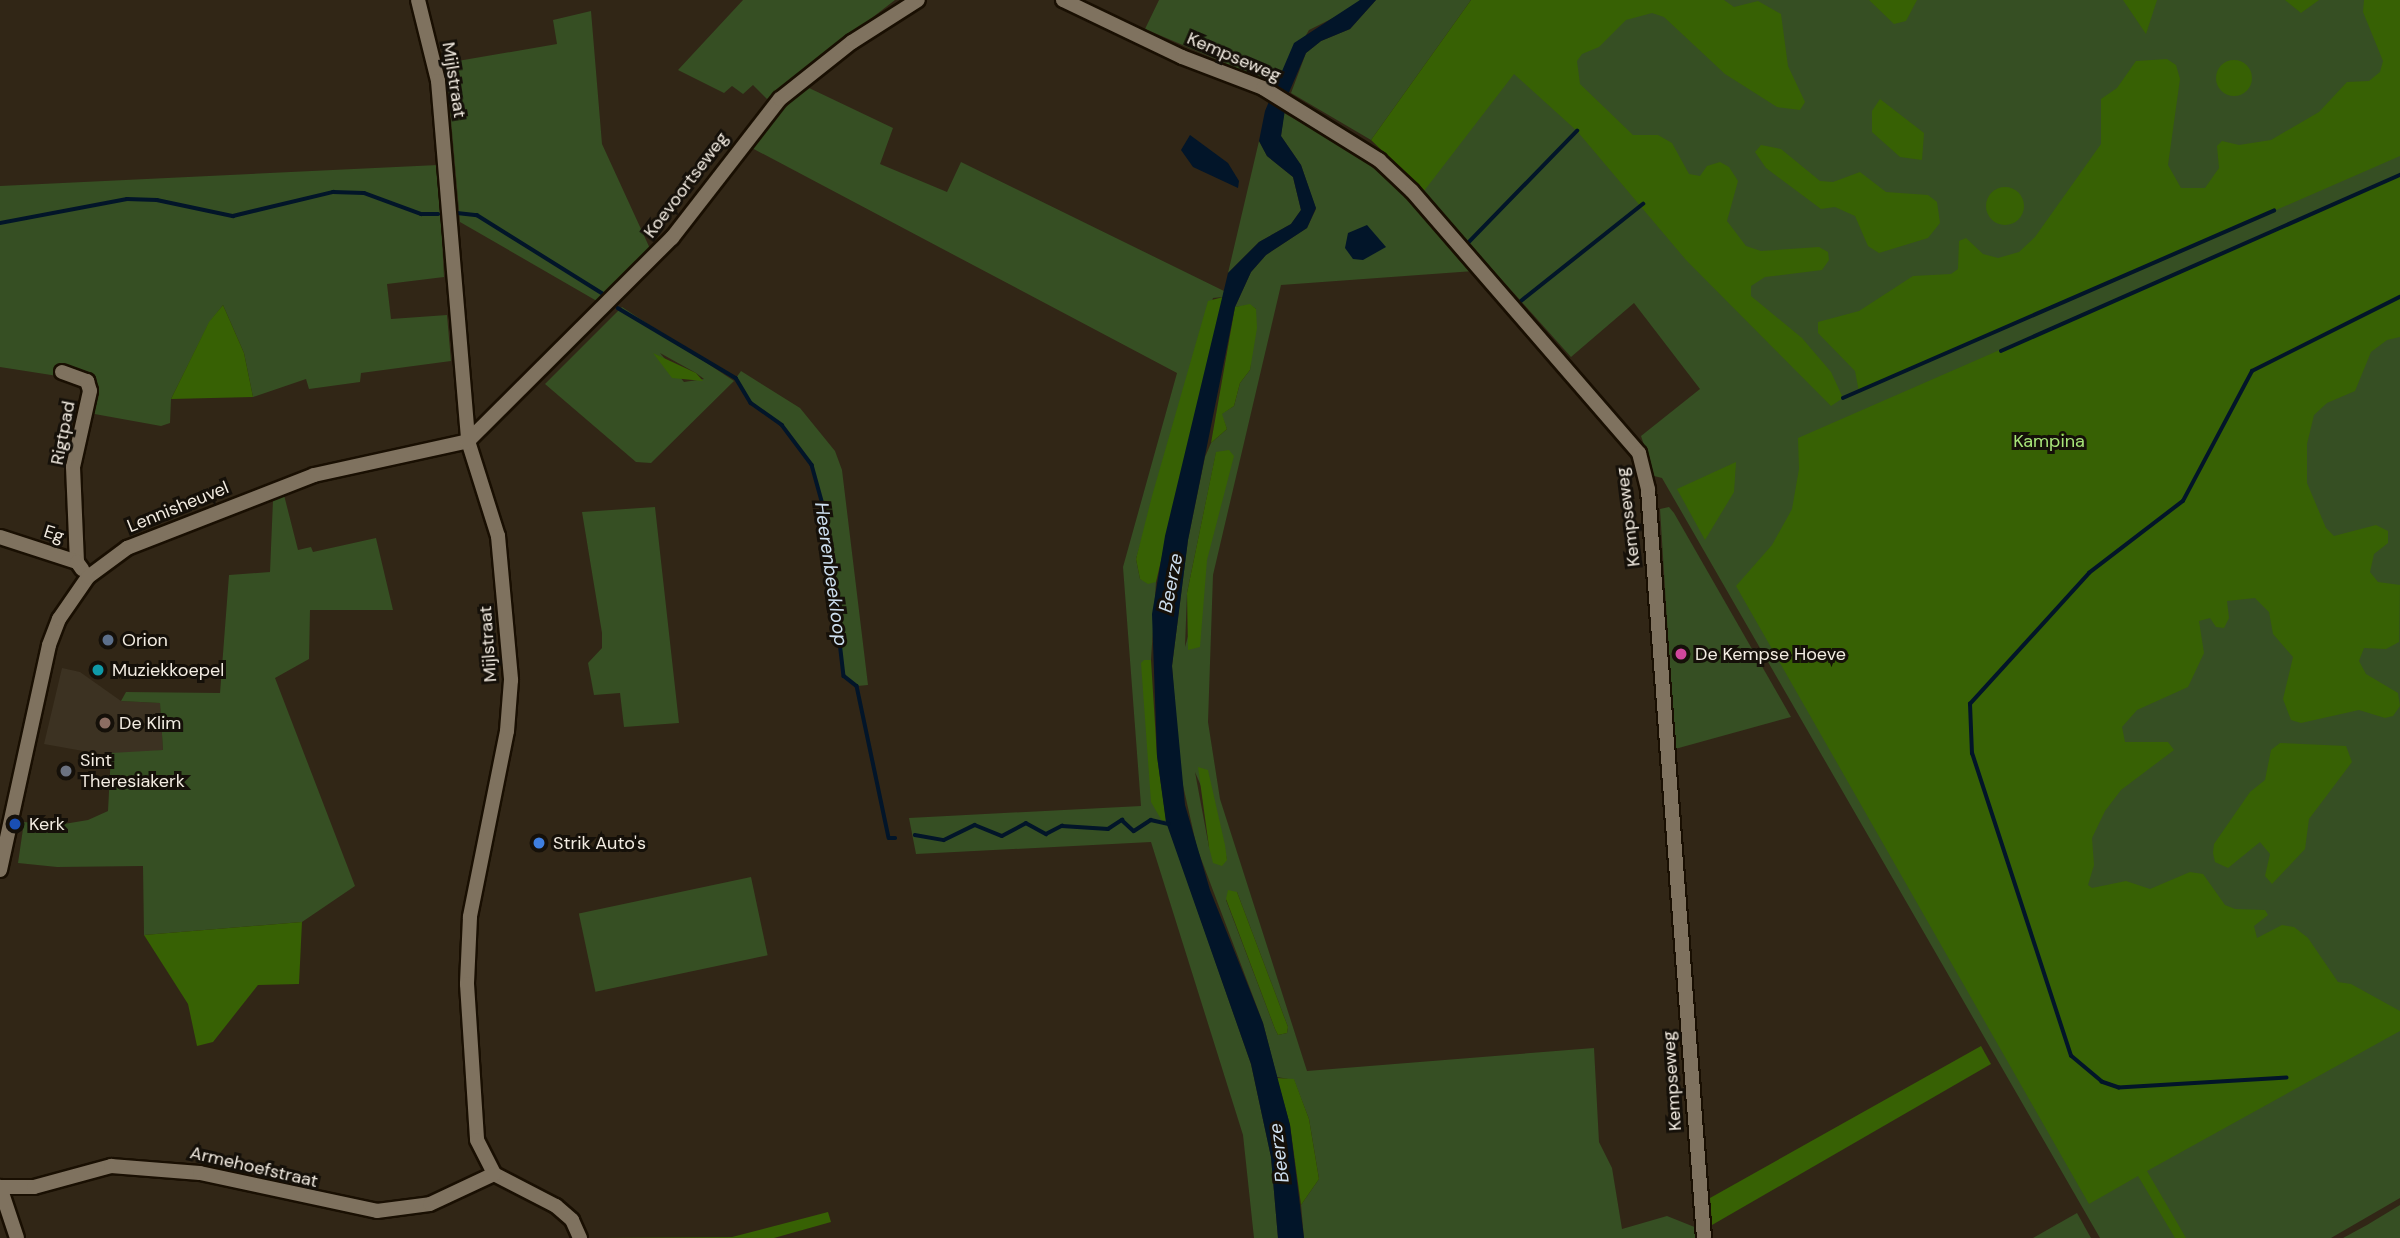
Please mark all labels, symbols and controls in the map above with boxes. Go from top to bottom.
street label: Kempseweg [1184,28,1284,86]
street label: Mijlstraat [437,40,471,120]
street label: Koevoortseweg [639,128,733,242]
street label: Rigtpad [46,399,80,467]
park label: Kampina [2013,430,2085,452]
street label: Kempseweg [1611,466,1645,568]
street label: Lennisheuvel [124,477,232,537]
water label: Heerenbeekloop [810,501,852,647]
street label: Eg [41,521,67,547]
water label: Beerze [1154,551,1188,615]
street label: Mijlstraat [475,605,501,683]
place label: Orion [122,629,168,651]
marker: Orion [100,632,116,648]
place label: De Kempse Hoeve [1695,643,1846,665]
marker: De Kempse Hoeve [1673,646,1689,662]
place label: Muziekkoepel [112,659,224,681]
marker: Muziekkoepel [90,662,106,678]
place label: De Klim [119,712,181,734]
marker: De Klim [97,715,113,731]
place label: Sint Theresiakerk [80,750,185,792]
marker: Sint Theresiakerk [58,763,74,779]
place label: Kerk [29,813,65,835]
marker: Kerk [7,816,23,832]
place label: Strik Auto's [553,832,646,854]
marker: Strik Auto's [531,835,547,851]
street label: Kempseweg [1658,1030,1686,1132]
water label: Beerze [1264,1122,1294,1184]
street label: Armehoefstraat [188,1142,320,1192]

